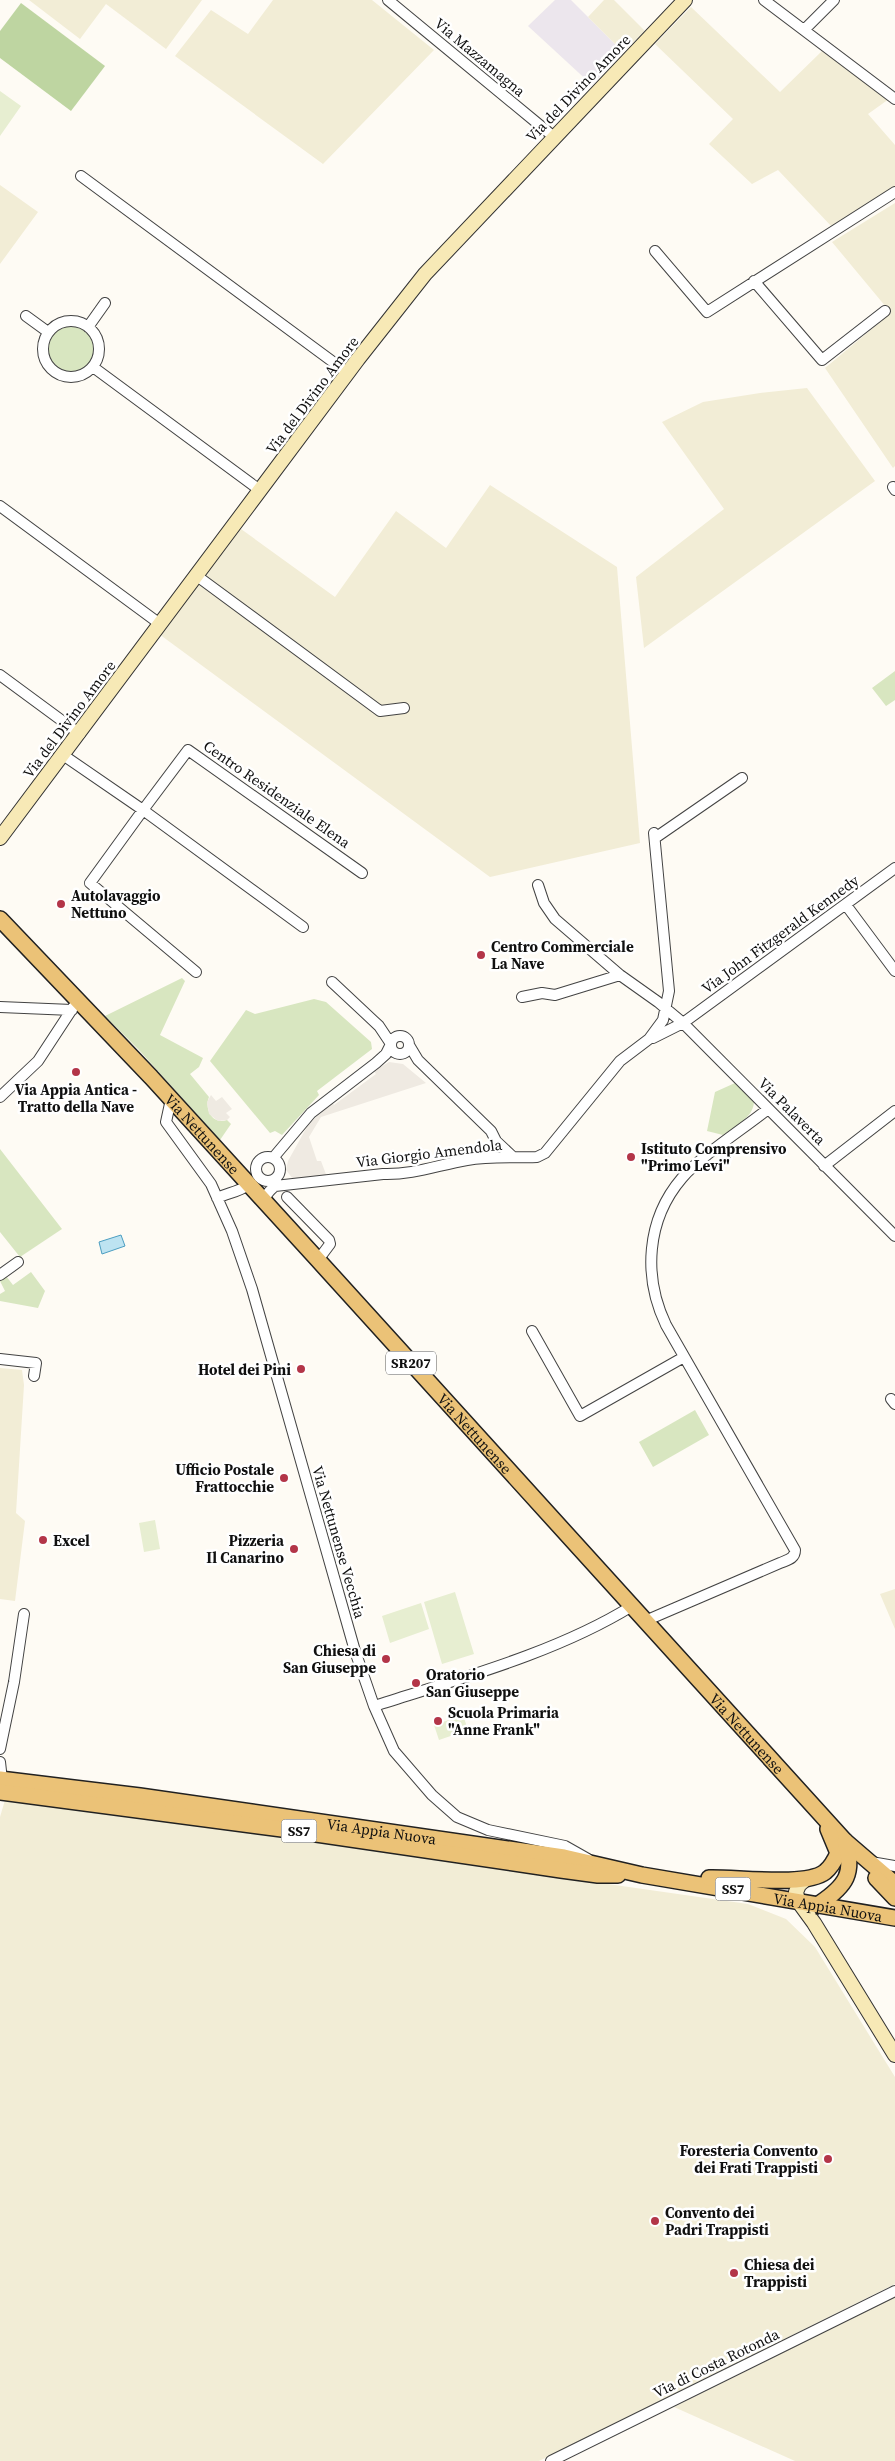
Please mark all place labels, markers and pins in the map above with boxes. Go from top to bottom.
place label: Autolavaggio Nettuno [71,885,161,923]
marker: Autolavaggio Nettuno [55,898,67,910]
place label: Centro Commerciale La Nave [491,936,634,974]
marker: Centro Commerciale La Nave [475,949,487,961]
marker: Via Appia Antica - Tratto della Nave [70,1066,82,1078]
place label: Via Appia Antica - Tratto della Nave [15,1079,137,1117]
place label: Istituto Comprensivo "Primo Levi" [641,1138,787,1176]
marker: Istituto Comprensivo "Primo Levi" [625,1151,637,1163]
place label: Hotel dei Pini [198,1359,291,1380]
marker: Hotel dei Pini [295,1363,307,1375]
place label: Ufficio Postale Frattocchie [175,1459,274,1497]
marker: Ufficio Postale Frattocchie [278,1472,290,1484]
place label: Excel [53,1530,90,1551]
place label: Pizzeria Il Canarino [206,1530,285,1568]
marker: Excel [37,1534,49,1546]
marker: Pizzeria Il Canarino [288,1543,300,1555]
place label: Chiesa di San Giuseppe [283,1640,376,1678]
marker: Chiesa di San Giuseppe [380,1653,392,1665]
place label: Oratorio San Giuseppe [426,1664,519,1702]
marker: Oratorio San Giuseppe [410,1677,422,1689]
place label: Scuola Primaria "Anne Frank" [448,1702,560,1740]
marker: Scuola Primaria "Anne Frank" [432,1715,444,1727]
place label: Foresteria Convento dei Frati Trappisti [679,2140,819,2178]
marker: Foresteria Convento dei Frati Trappisti [822,2153,834,2165]
place label: Convento dei Padri Trappisti [665,2202,769,2240]
marker: Convento dei Padri Trappisti [649,2215,661,2227]
place label: Chiesa dei Trappisti [744,2254,815,2292]
marker: Chiesa dei Trappisti [728,2267,740,2279]

